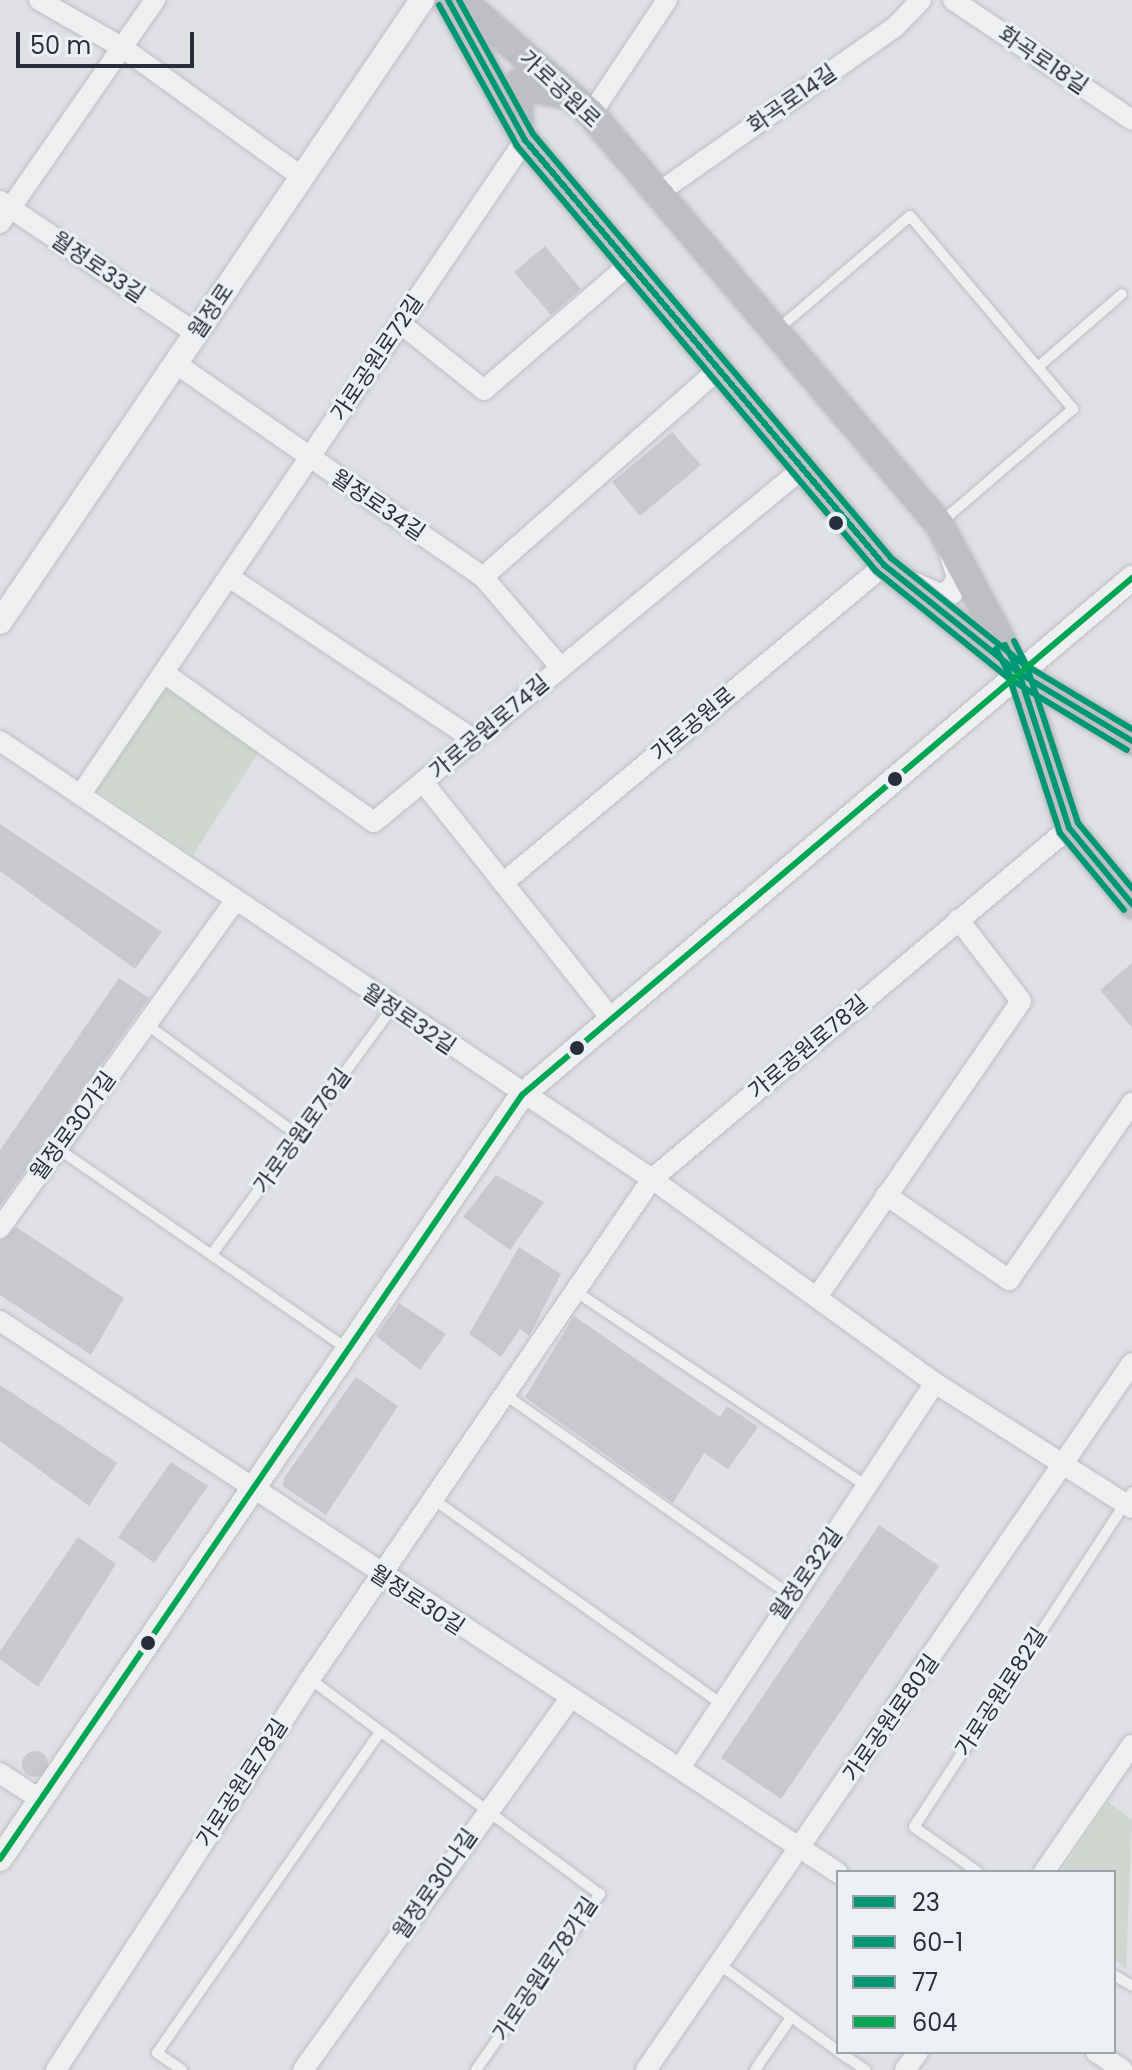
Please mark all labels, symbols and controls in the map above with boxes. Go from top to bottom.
scale bar [20,16,198,66]
street label: 화곡로18길 [993,21,1093,99]
text: 50 m [30,29,91,62]
street label: 가로공원로 [514,45,606,133]
street label: 화곡로14길 [743,59,841,139]
street label: 월정로33길 [46,226,150,308]
street label: 월정로 [183,278,239,344]
street label: 가로공원로72길 [325,290,429,426]
street label: 월정로34길 [326,464,430,546]
unlabelled marker [828,515,844,531]
street label: 가로공원로74길 [424,670,554,784]
street label: 가로공원로 [646,681,740,767]
unlabelled marker [887,771,903,787]
street label: 월정로32길 [357,978,461,1060]
street label: 가로공원로78길 [743,990,873,1104]
unlabelled marker [569,1040,585,1056]
street label: 가로공원로76길 [248,1064,356,1198]
street label: 월정로30가길 [25,1066,121,1186]
street label: 월정로32길 [765,1523,847,1625]
street label: 월정로30길 [365,1560,469,1640]
street label: 가로공원로82길 [950,1623,1052,1761]
unlabelled marker [140,1635,156,1651]
street label: 가로공원로80길 [837,1649,945,1787]
street label: 가로공원로78길 [191,1714,293,1852]
street label: 월정로30나길 [387,1824,483,1944]
legend [836,1870,1116,2054]
text: 23 [912,1886,940,1919]
street label: 가로공원로78가길 [487,1892,603,2046]
text: 60-1 [912,1926,963,1959]
text: 77 [912,1966,938,1999]
text: 604 [912,2006,957,2039]

